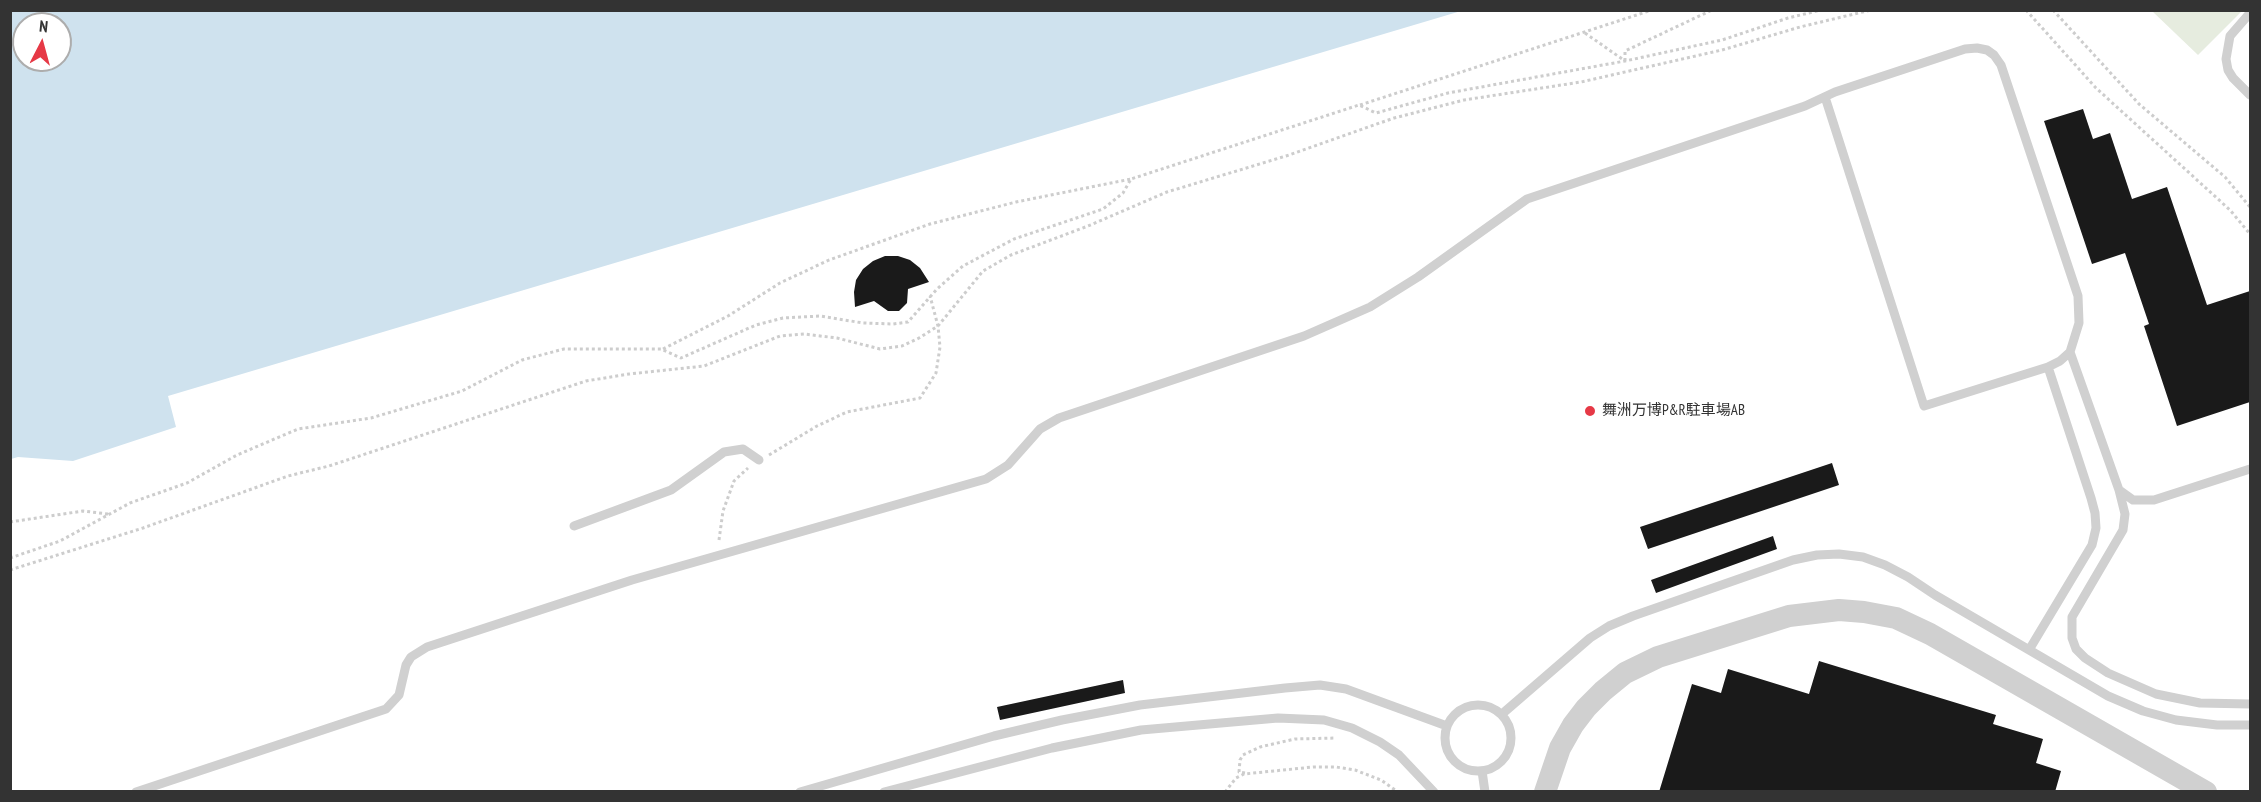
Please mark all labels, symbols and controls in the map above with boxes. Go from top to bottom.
north arrow [12,12,72,72]
text: N [38,16,49,36]
place label: 舞洲万博P&R駐車場AB [1602,402,1745,420]
marker: 舞洲万博P&R駐車場AB [1583,404,1597,418]

